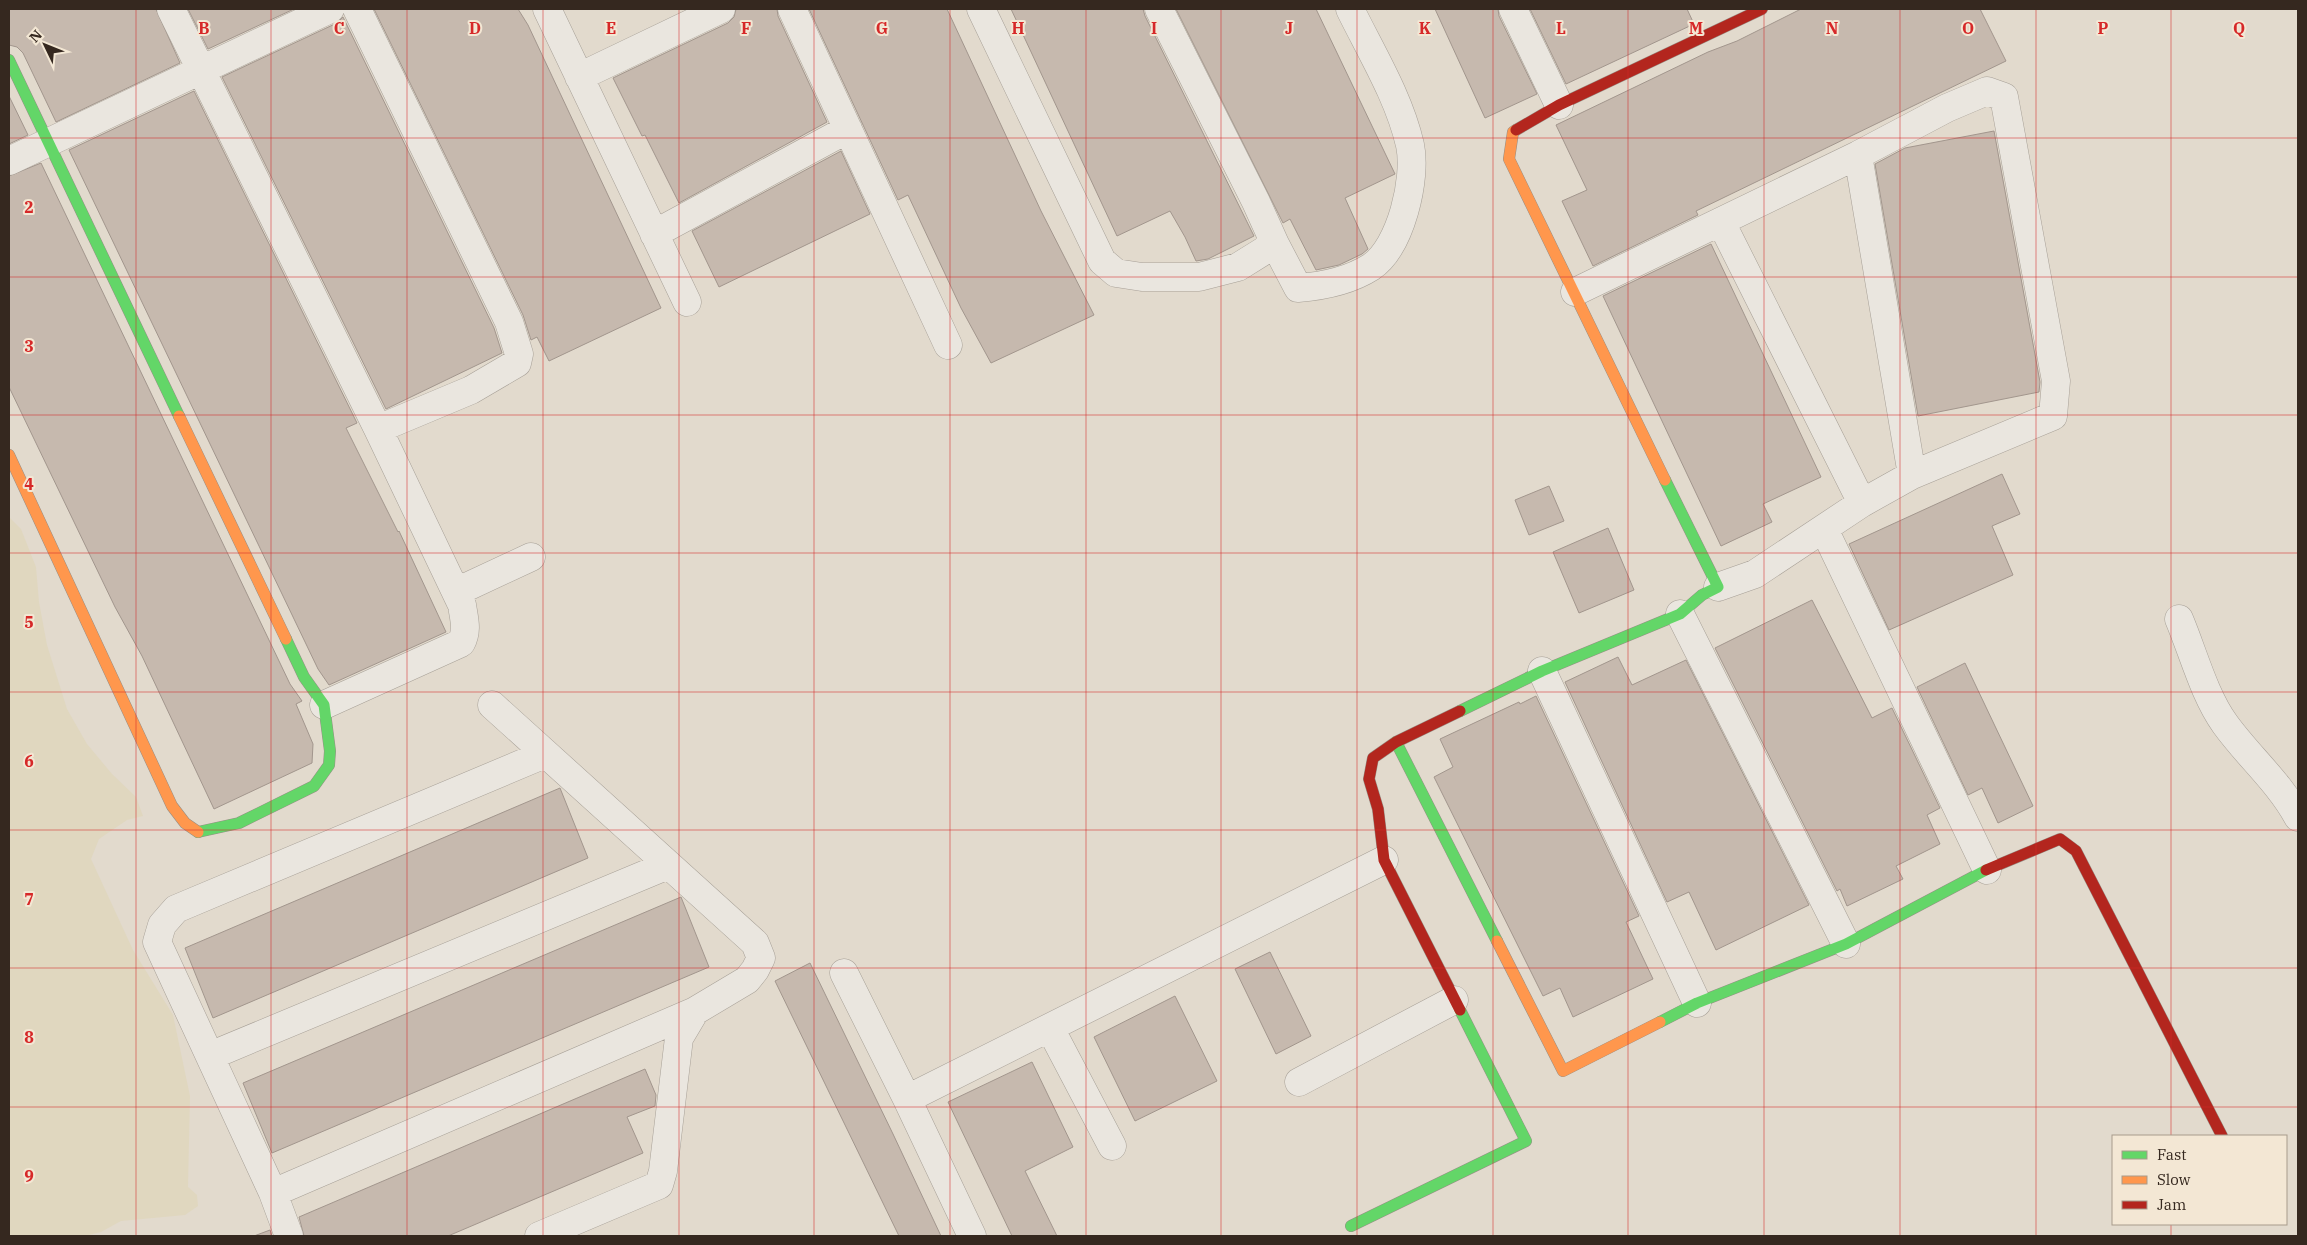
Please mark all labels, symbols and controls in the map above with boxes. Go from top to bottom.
text: B [198,18,210,38]
text: C [334,18,344,38]
text: D [469,18,481,38]
text: E [606,18,616,38]
text: F [741,18,751,38]
text: G [876,18,888,38]
text: H [1012,18,1025,38]
text: I [1151,18,1157,38]
text: J [1285,18,1293,38]
text: K [1419,18,1432,38]
text: L [1556,18,1566,38]
text: M [1689,18,1703,38]
text: N [1826,18,1838,38]
text: O [1962,18,1974,38]
text: P [2098,18,2109,38]
text: Q [2233,18,2245,38]
north arrow [20,20,70,70]
text: N [25,26,46,46]
text: 2 [24,197,34,217]
text: 3 [24,336,34,356]
text: 4 [24,474,34,494]
text: 5 [24,612,34,632]
text: 6 [24,751,34,771]
text: 7 [24,889,34,909]
text: 8 [24,1027,34,1047]
legend [2112,1135,2287,1225]
text: Fast [2157,1145,2187,1164]
text: 9 [24,1166,34,1186]
text: Slow [2157,1170,2191,1189]
text: Jam [2157,1195,2186,1214]

